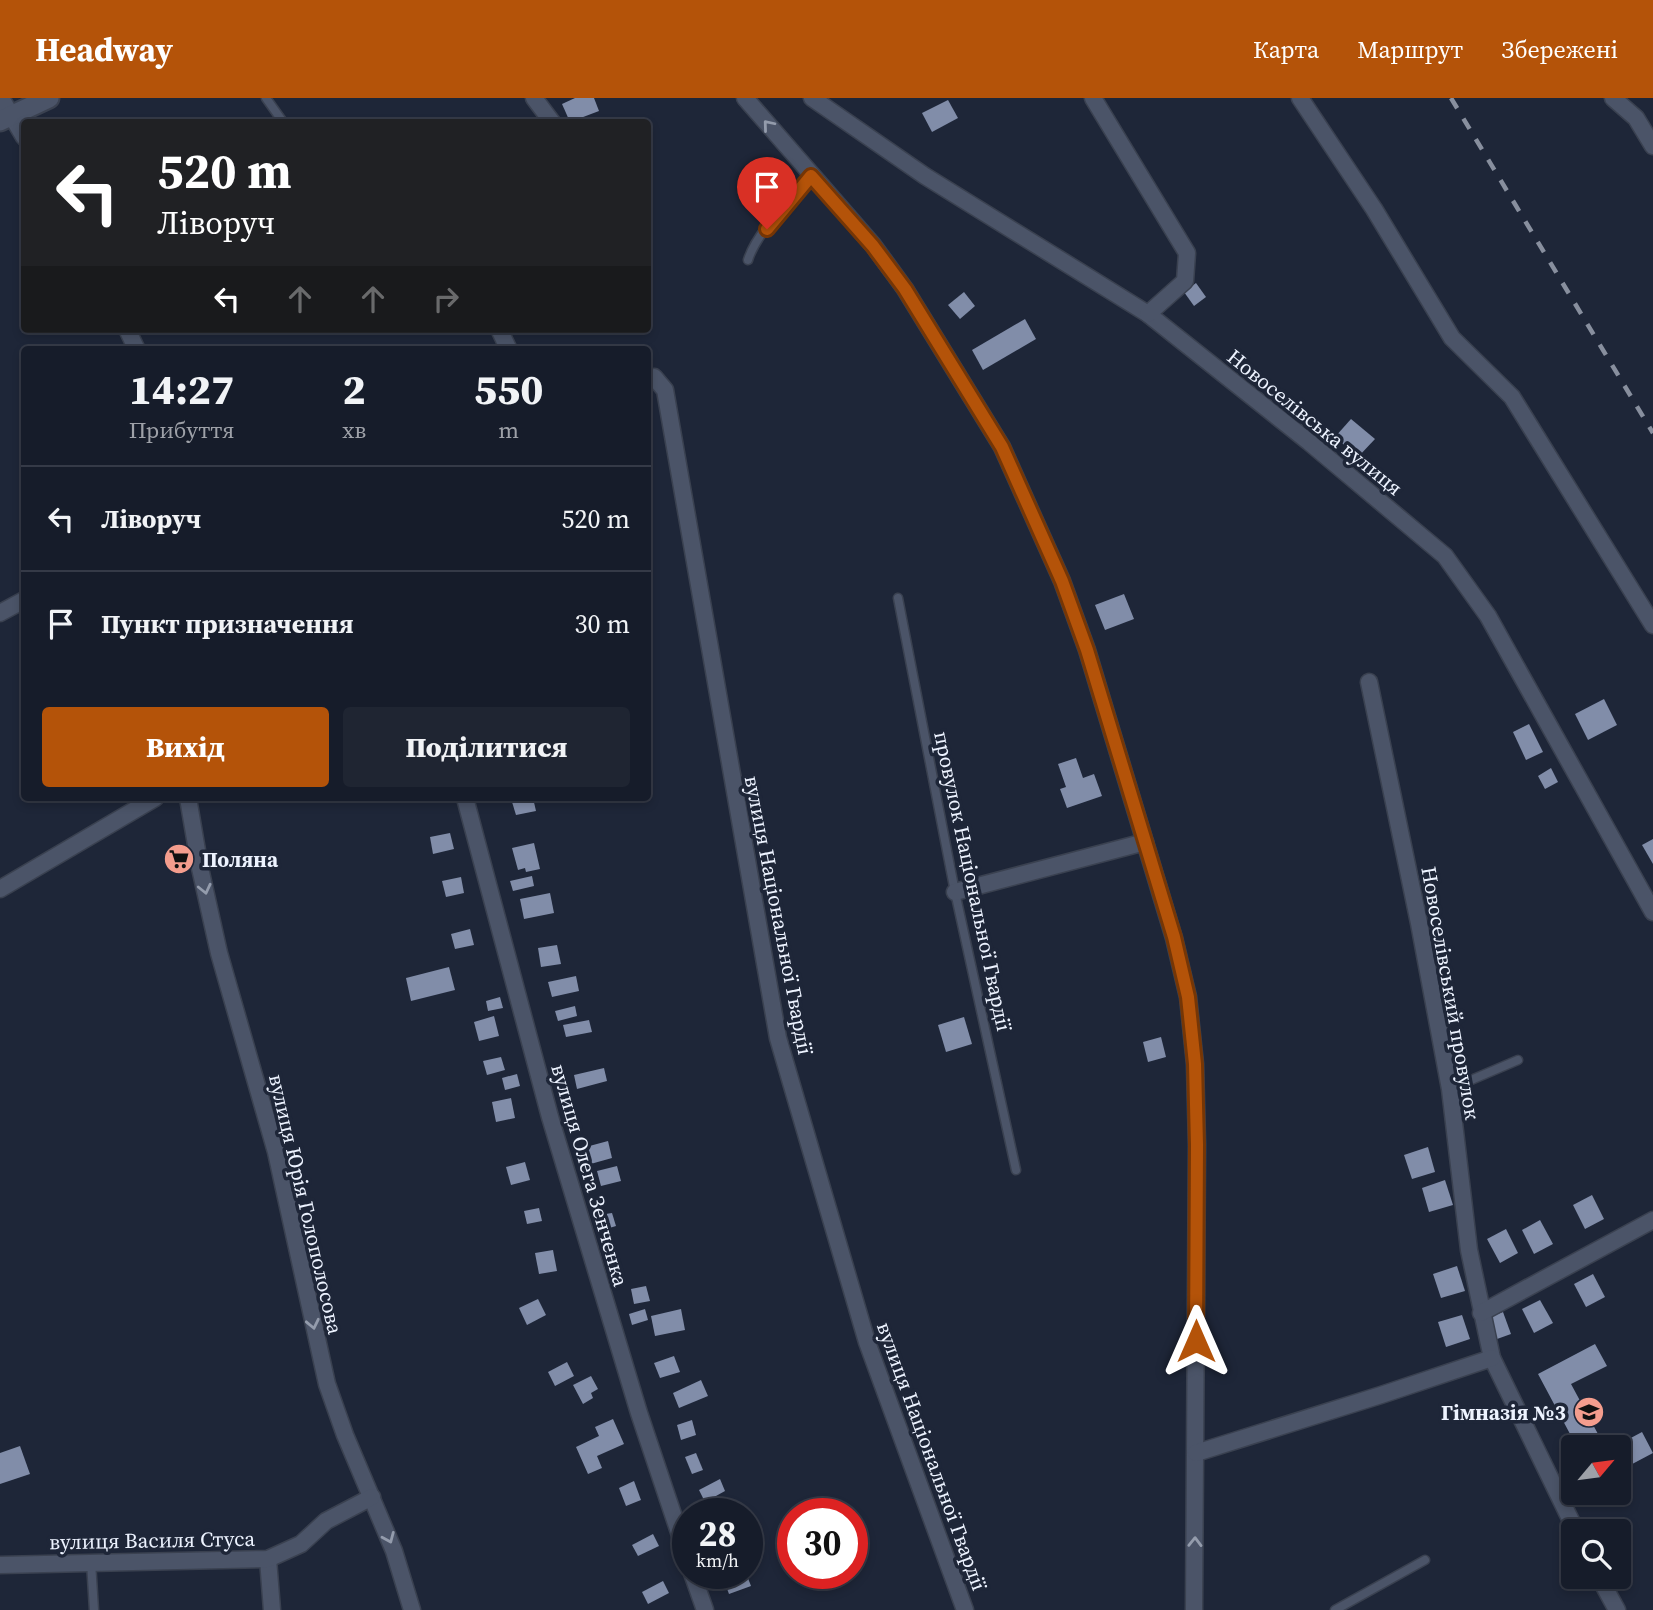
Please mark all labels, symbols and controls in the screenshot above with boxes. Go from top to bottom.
text: Headway [35,27,173,72]
text: Карта [1253,33,1319,66]
text: Маршрут [1357,33,1463,66]
text: Збережені [1501,33,1618,66]
one-way arrow [764,121,776,134]
text: 520 m [157,137,292,204]
icon: left [42,147,133,238]
pin [737,157,797,229]
icon: arrive [748,168,786,206]
text: Ліворуч [157,201,275,245]
icon: left [208,280,246,318]
icon: ahead [281,280,319,318]
icon: ahead [354,280,392,318]
icon: right [427,280,465,318]
street label: Новоселівська вулиця [1221,342,1409,502]
text: 14:27 [129,360,234,418]
text: 2 [343,360,366,418]
text: 550 [474,360,543,418]
text: Прибуття [129,414,234,446]
text: хв [342,414,366,446]
text: m [498,414,519,446]
icon: left [42,500,80,538]
text: Ліворуч [101,501,201,537]
text: 520 m [562,501,630,537]
icon: arrive [42,605,80,643]
text: Пункт призначення [101,606,354,642]
text: 30 m [575,606,630,642]
button: Вихід [42,707,329,787]
button: Поділитися [343,707,630,787]
street label: провулок Національної Гвардії [927,728,1019,1034]
street label: вулиця Національної Гвардії [738,773,820,1058]
supermarket icon: Поляна [162,842,196,876]
place label: Поляна [202,845,279,874]
street label: Новоселівський провулок [1414,864,1488,1122]
one-way arrow [197,883,211,895]
street label: вулиця Олега Зенченка [544,1060,636,1290]
street label: вулиця Юрія Голополосова [262,1071,350,1337]
position arrow [1159,1304,1233,1378]
one-way arrow [305,1318,320,1330]
street label: вулиця Національної Гвардії [870,1318,994,1595]
school or university icon: Гімназія №3 [1572,1395,1606,1429]
place label: Гімназія №3 [1441,1398,1566,1427]
north arrow [1561,1435,1631,1505]
map controls [1561,1435,1631,1589]
speed limit sign: 30 [777,1498,868,1589]
text: 28 [699,1510,736,1558]
button: search [1561,1519,1631,1589]
street label: вулиця Василя Стуса [49,1524,256,1556]
one-way arrow [380,1531,394,1543]
one-way arrow [1187,1536,1203,1547]
text: km/h [696,1548,739,1573]

